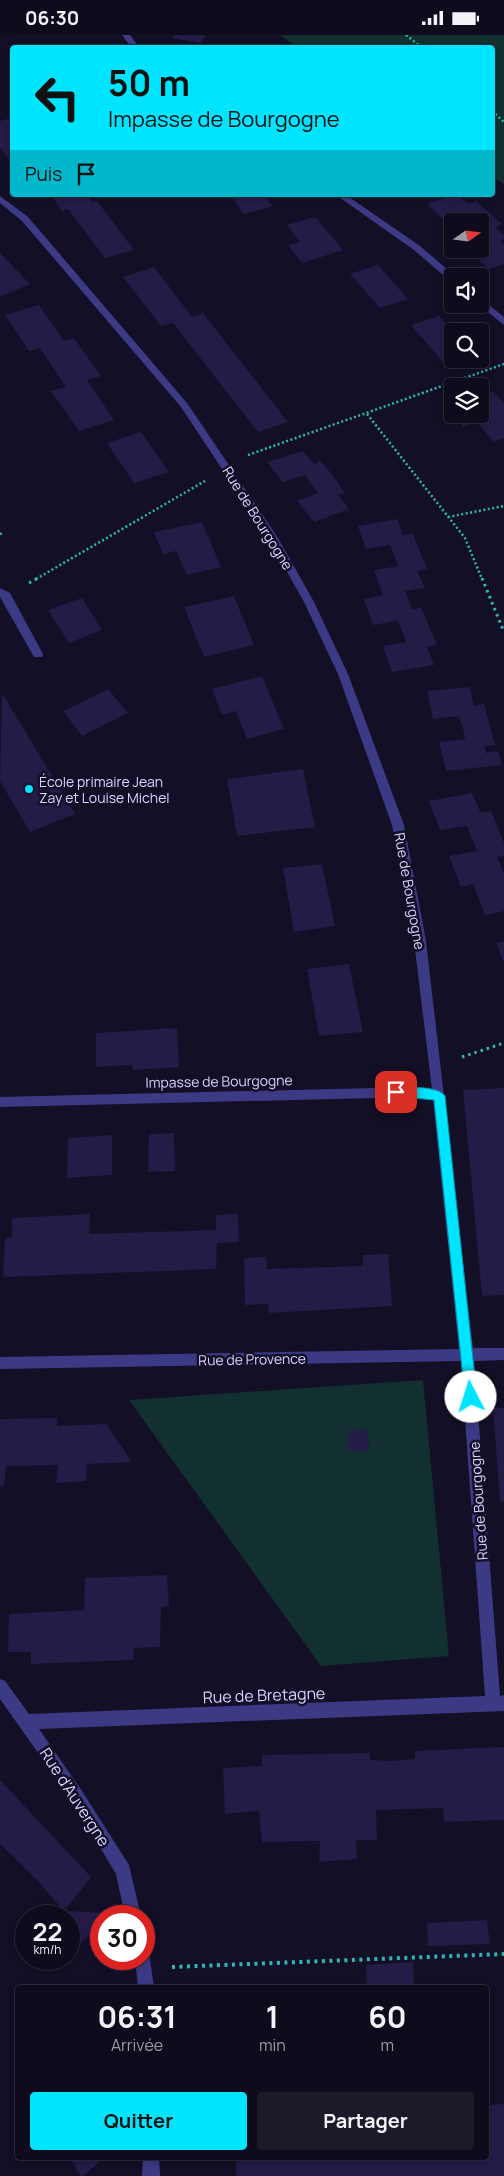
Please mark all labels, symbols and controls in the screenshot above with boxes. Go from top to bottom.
text: 06:30 [25,5,79,31]
text: 50 m [108,59,190,107]
icon: left [25,65,90,130]
text: Impasse de Bourgogne [108,104,340,134]
icon: arrive [72,160,100,188]
text: Puis [25,161,62,187]
north arrow [444,213,489,257]
map controls [444,213,489,423]
button: sound [444,268,489,313]
button: search [444,323,489,368]
button: layers [444,378,489,423]
street label: Rue de Bourgogne [219,463,297,573]
place label: École primaire Jean Zay et Louise Michel [39,772,170,807]
marker: École primaire Jean Zay et Louise Michel [23,783,35,795]
street label: Rue de Bourgogne [390,831,430,951]
street label: Impasse de Bourgogne [145,1070,293,1092]
pin [375,1071,417,1113]
icon: arrive [382,1078,410,1106]
street label: Rue de Provence [198,1349,306,1369]
position arrow [444,1370,496,1422]
street label: Rue de Bourgogne [464,1441,492,1561]
street label: Rue de Bretagne [202,1682,326,1708]
street label: Rue d'Auvergne [35,1743,115,1851]
speed limit sign: 30 [90,1905,155,1970]
text: 22 [33,1914,62,1949]
text: km/h [34,1941,61,1958]
text: 06:31 [97,1996,177,2037]
text: 1 [266,1996,279,2037]
text: 60 [368,1996,407,2037]
text: Arrivée [111,2034,163,2056]
text: min [259,2034,286,2056]
text: m [381,2034,394,2056]
button: Quitter [30,2092,247,2150]
button: Partager [257,2092,474,2150]

